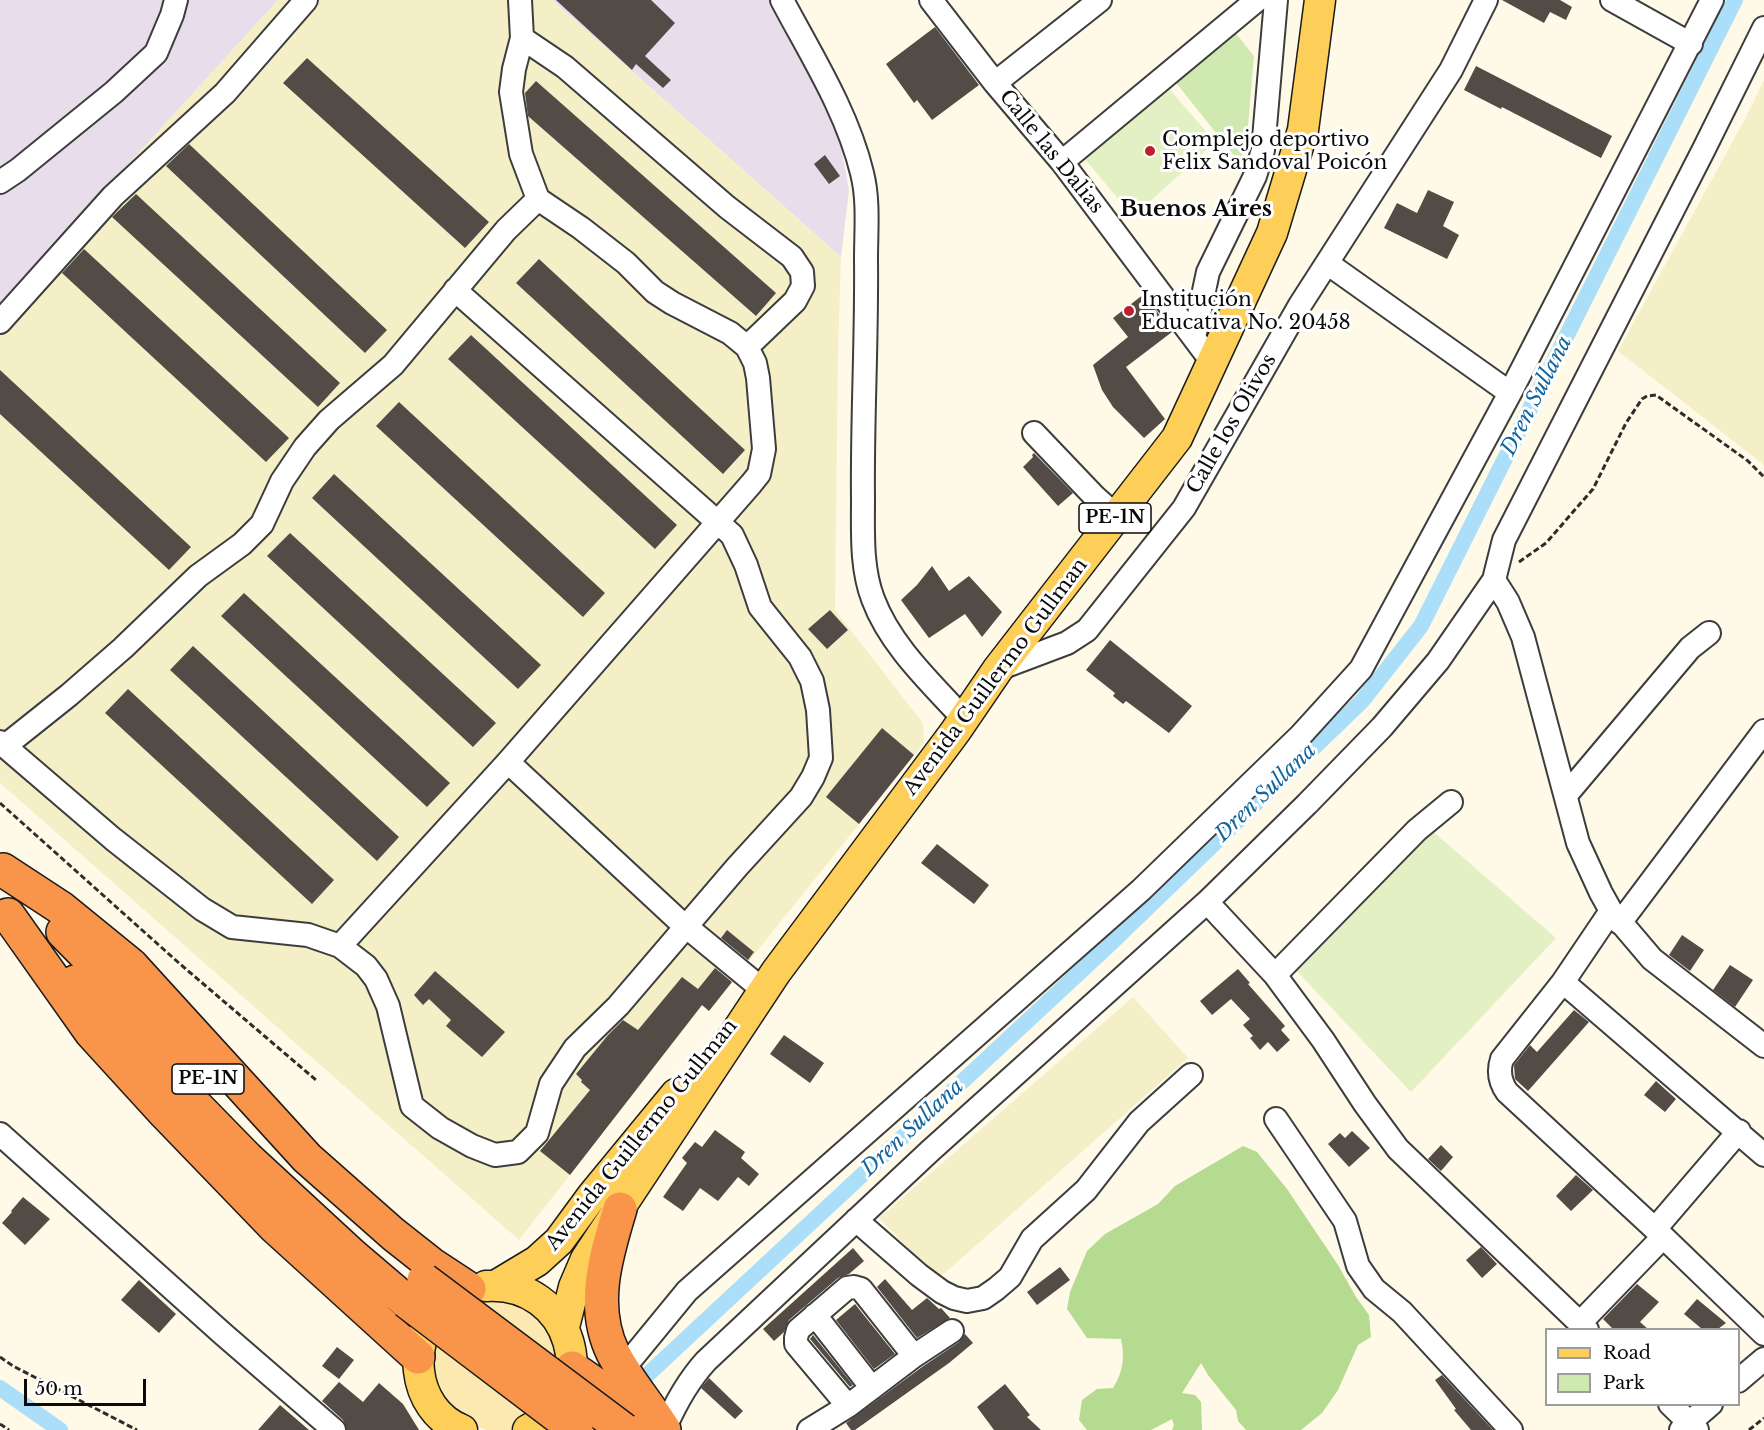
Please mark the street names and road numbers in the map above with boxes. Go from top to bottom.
street label: Calle las Dalias [994,85,1108,219]
street label: Calle los Olivos [1182,350,1282,498]
road number: PE-1N [1079,503,1151,533]
street label: Avenida Guillermo Gullman [899,554,1093,800]
street label: Avenida Guillermo Gullman [541,1015,743,1255]
road number: PE-1N [172,1064,244,1094]

